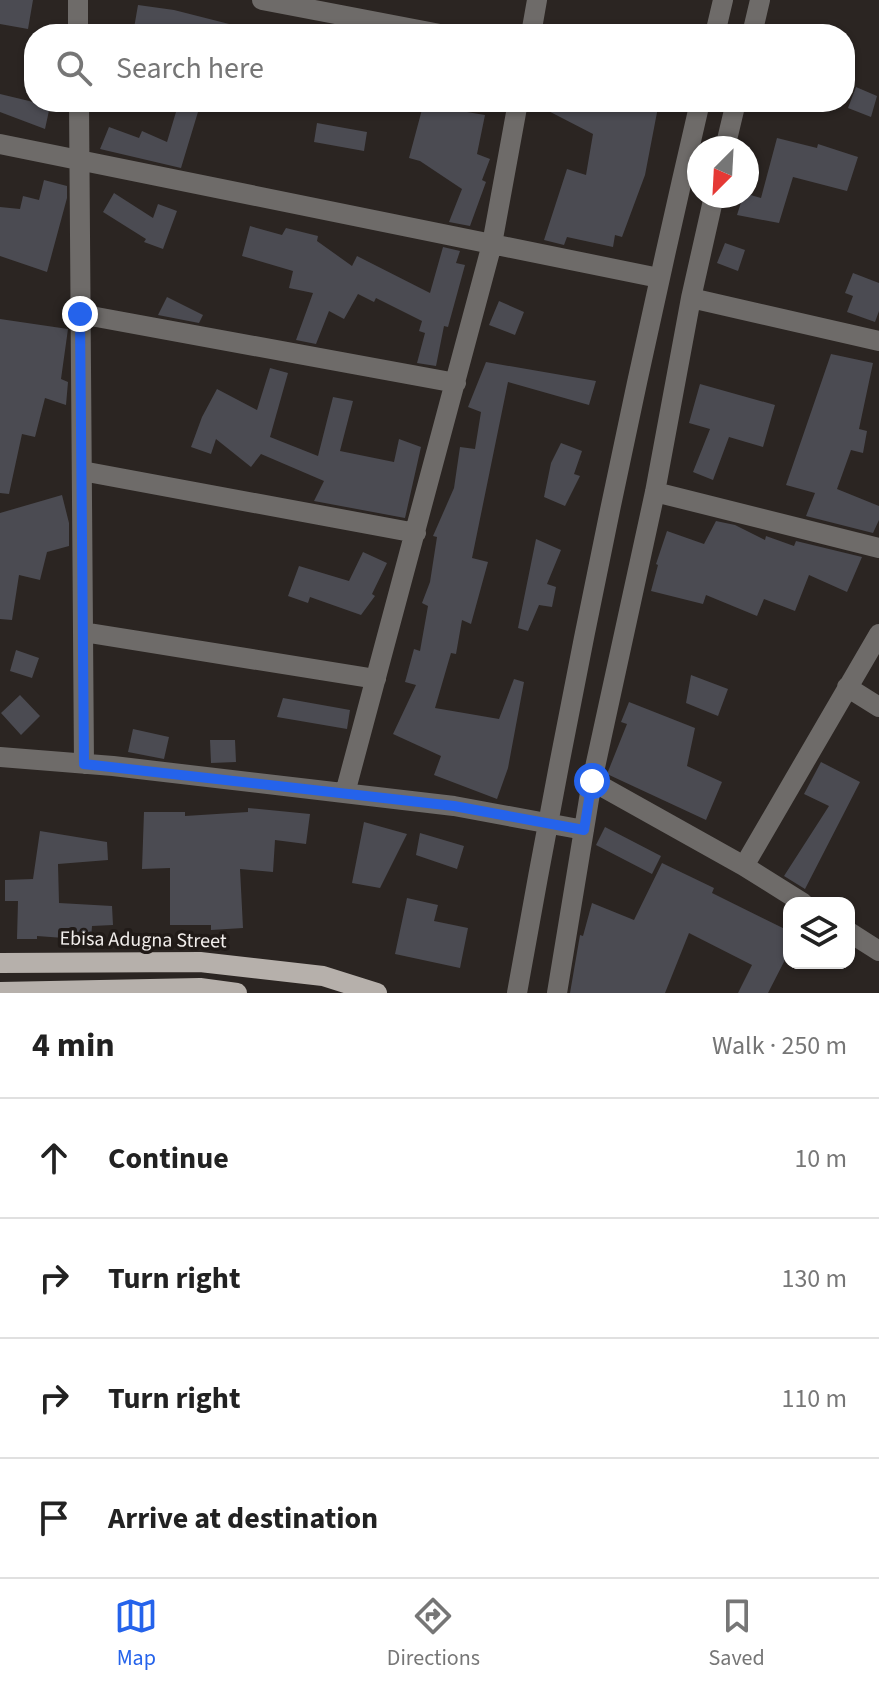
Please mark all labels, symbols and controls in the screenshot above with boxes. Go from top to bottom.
search box [24,24,855,112]
icon: search [52,46,96,90]
text: Search here [116,47,264,90]
north arrow [687,136,759,208]
route end [62,296,98,332]
route start [574,763,610,799]
map controls [783,897,855,969]
button: layers [783,897,855,969]
street label: Ebisa Adugna Street [59,925,227,955]
text: 4 min [32,1021,115,1070]
text: Walk · 250 m [712,1027,847,1064]
icon: ahead [32,1136,76,1180]
text: Continue [108,1137,229,1180]
text: 10 m [794,1140,847,1177]
icon: right [32,1256,76,1300]
text: Turn right [108,1257,240,1300]
text: 130 m [781,1260,847,1297]
icon: right [32,1376,76,1420]
text: Turn right [108,1377,240,1420]
text: 110 m [781,1380,847,1417]
icon: arrive [32,1496,76,1540]
text: Arrive at destination [108,1497,378,1540]
tab: Map [114,1594,158,1674]
tab: Directions [387,1594,480,1674]
tab: Saved [709,1594,765,1674]

